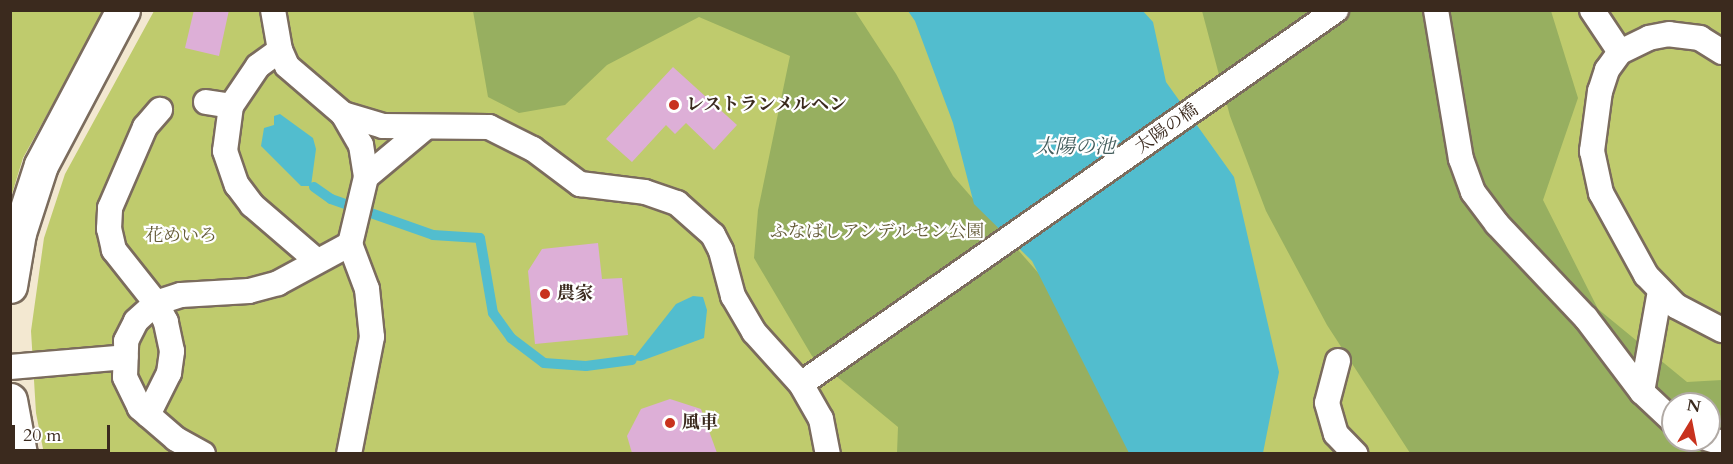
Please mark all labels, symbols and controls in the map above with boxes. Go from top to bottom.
place label: レストランメルヘン [686,94,848,116]
marker: レストランメルヘン [667,98,681,112]
street label: 太陽の橋 [1131,100,1203,158]
water label: 太陽の池 [1035,134,1115,158]
park label: ふなばしアンデルセン公園 [769,221,985,243]
park label: 花めいろ [145,225,217,247]
place label: 農家 [557,283,593,305]
marker: 農家 [538,287,552,301]
north arrow [1661,392,1721,452]
text: N [1685,394,1703,418]
place label: 風車 [682,412,718,434]
scale bar [15,413,112,451]
marker: 風車 [663,416,677,430]
text: 20 m [23,423,62,448]

